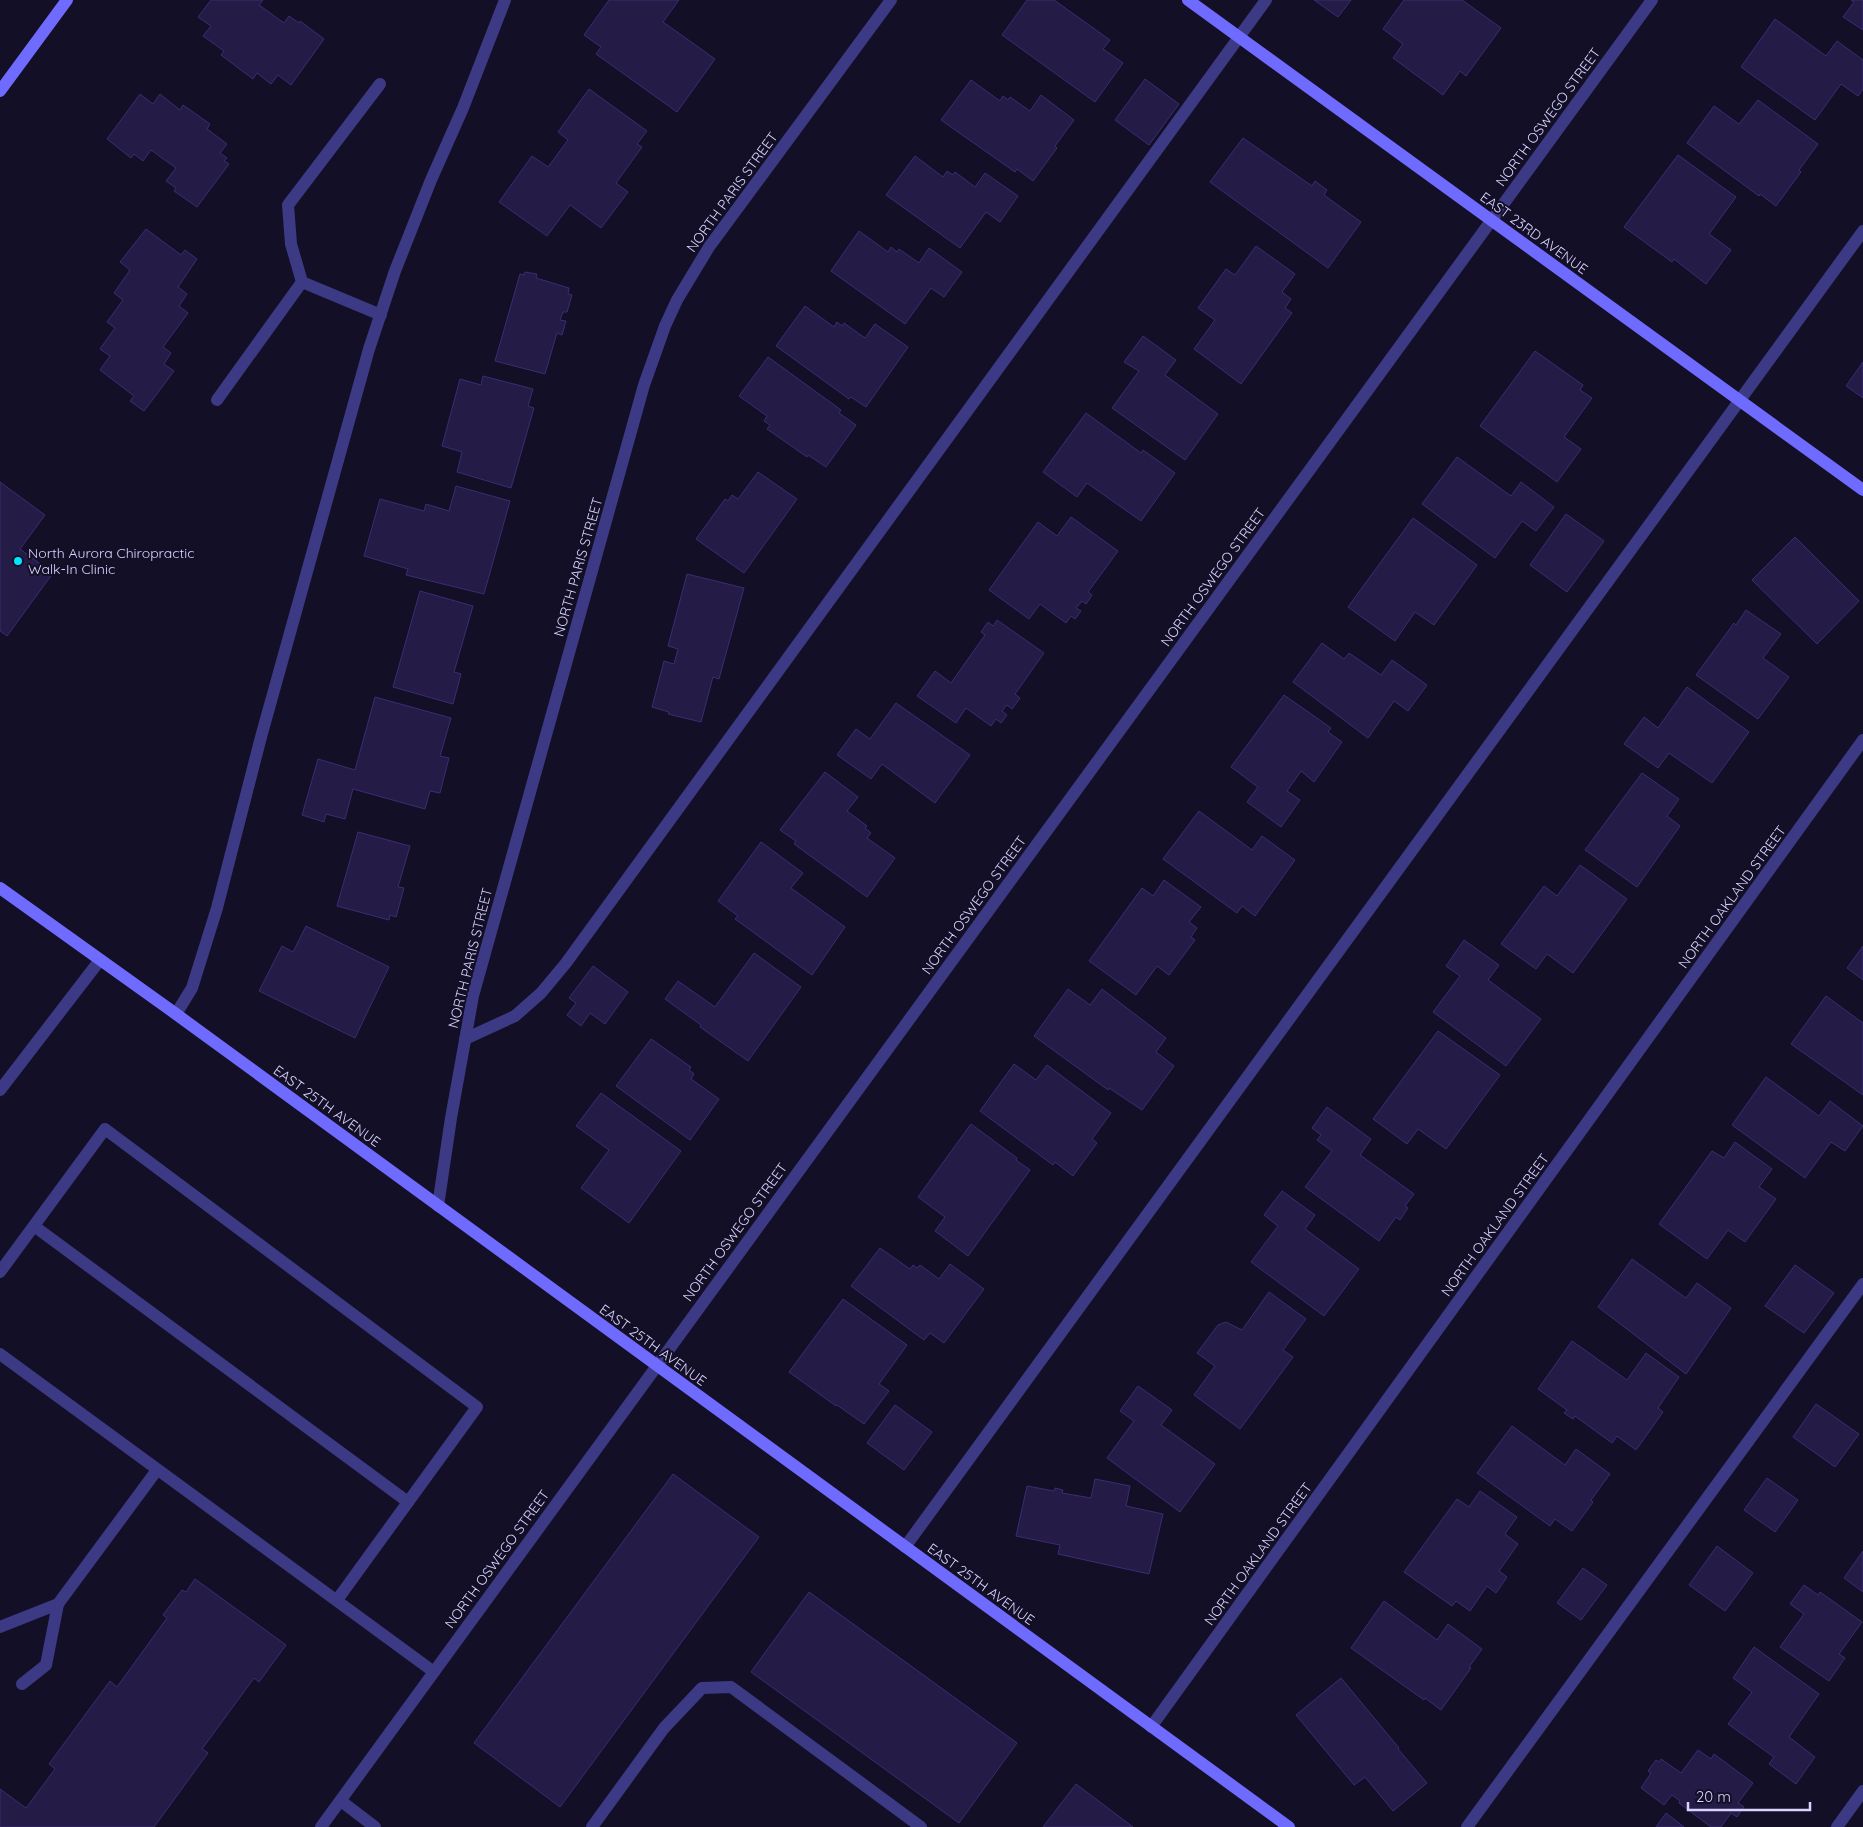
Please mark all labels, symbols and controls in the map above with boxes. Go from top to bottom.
street label: NORTH OSWEGO STREET [1492,44,1604,190]
street label: NORTH PARIS STREET [682,128,782,256]
street label: EAST 23RD AVENUE [1477,188,1591,278]
street label: NORTH PARIS STREET [550,495,606,639]
street label: NORTH OSWEGO STREET [1157,504,1269,650]
place label: North Aurora Chiropractic Walk-In Clinic [28,544,195,578]
marker: North Aurora Chiropractic Walk-In Clinic [12,555,24,567]
street label: NORTH OAKLAND STREET [1674,822,1790,972]
street label: NORTH OSWEGO STREET [918,832,1030,978]
street label: NORTH PARIS STREET [444,886,496,1030]
street label: EAST 25TH AVENUE [270,1061,384,1151]
street label: NORTH OAKLAND STREET [1437,1150,1553,1300]
street label: NORTH OSWEGO STREET [679,1159,791,1305]
street label: EAST 25TH AVENUE [596,1300,710,1390]
street label: NORTH OAKLAND STREET [1200,1479,1316,1629]
street label: NORTH OSWEGO STREET [441,1486,553,1632]
street label: EAST 25TH AVENUE [924,1539,1038,1629]
scale bar [1688,1780,1810,1812]
text: 20 m [1696,1787,1731,1806]

